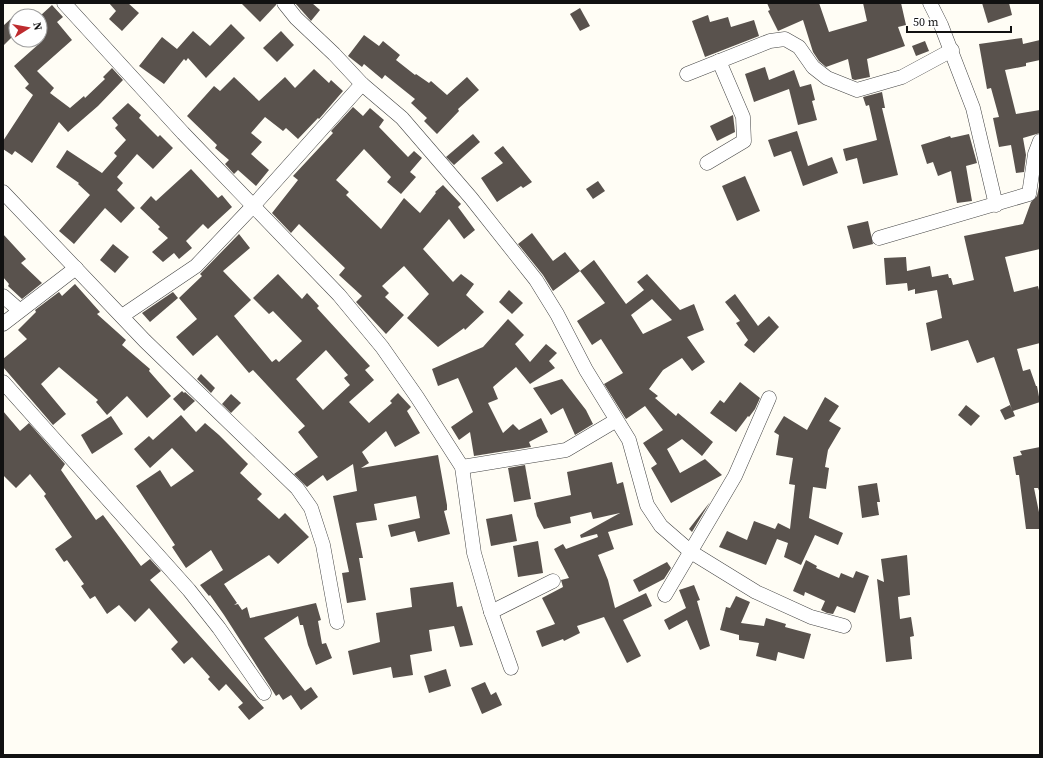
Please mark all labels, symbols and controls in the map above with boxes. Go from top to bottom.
north arrow [8,8,48,48]
scale bar [907,8,1011,34]
text: 50 m [913,14,939,30]
text: N [29,21,45,32]

